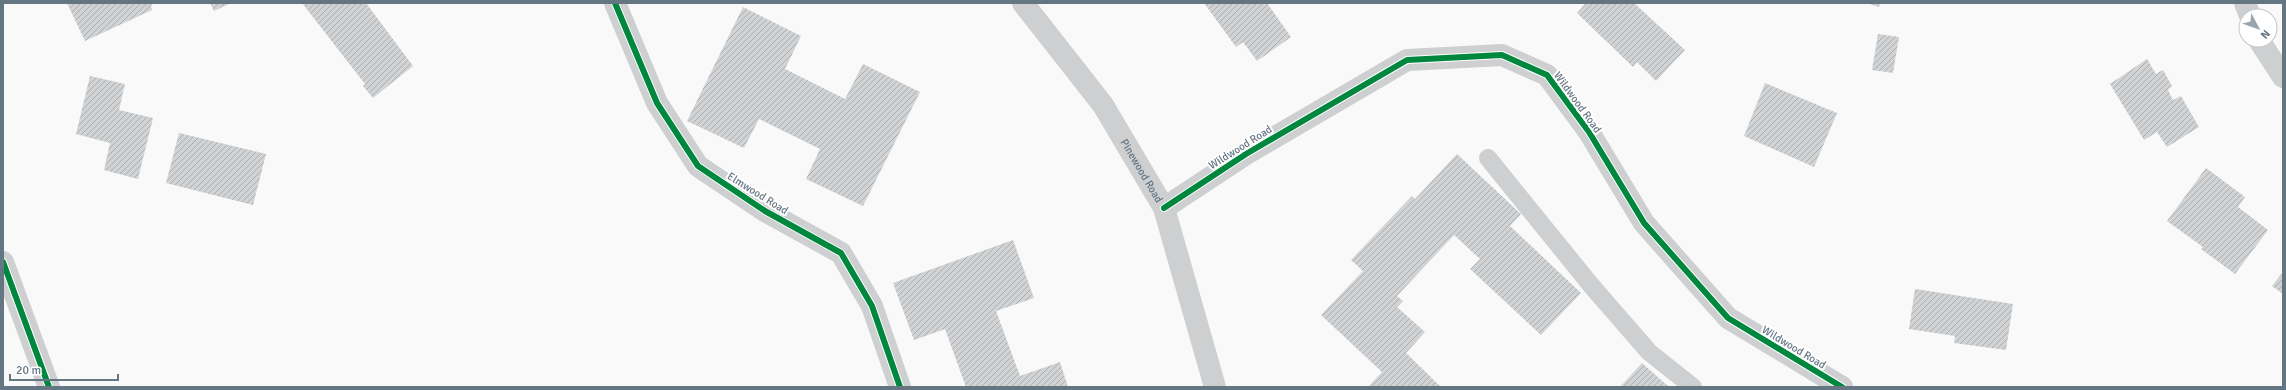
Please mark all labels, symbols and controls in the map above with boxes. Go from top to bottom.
north arrow [2238,8,2278,48]
text: N [2258,27,2273,41]
street label: Wildwood Road [1551,69,1604,136]
street label: Wildwood Road [1206,123,1275,172]
street label: Pinewood Road [1118,137,1165,205]
street label: Elmwood Road [725,170,791,217]
street label: Wildwood Road [1759,323,1828,372]
scale bar [10,356,118,382]
text: 20 m [16,363,41,378]

